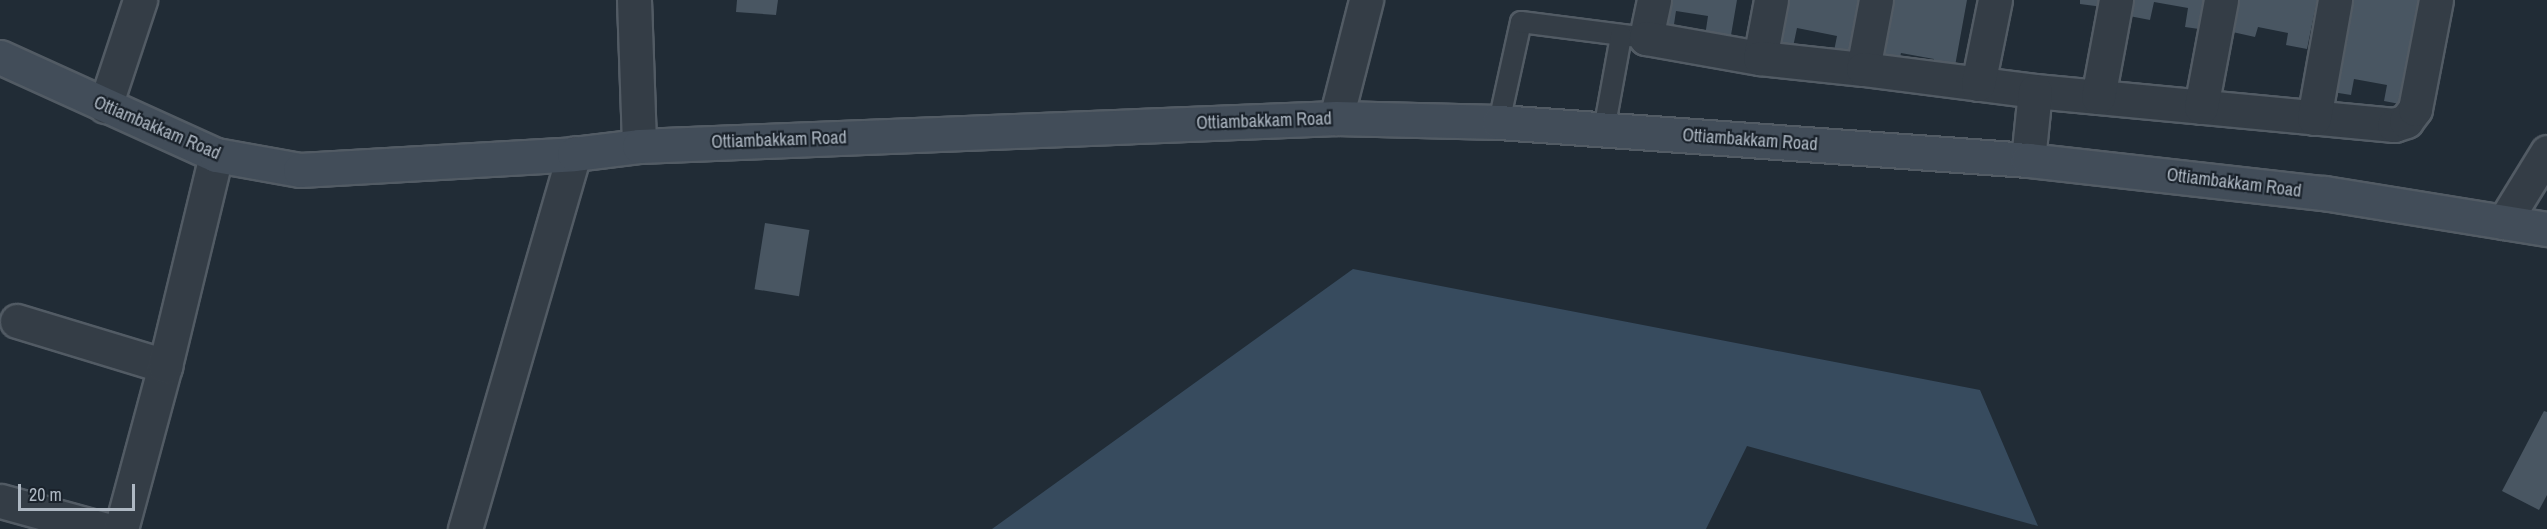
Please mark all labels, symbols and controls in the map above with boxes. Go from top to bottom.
street label: Ottiambakkam Road [90,92,224,164]
street label: Ottiambakkam Road [1196,108,1332,134]
street label: Ottiambakkam Road [1682,125,1818,155]
street label: Ottiambakkam Road [711,127,847,153]
street label: Ottiambakkam Road [2166,164,2302,202]
scale bar [21,472,138,510]
text: 20 m [29,482,62,507]

